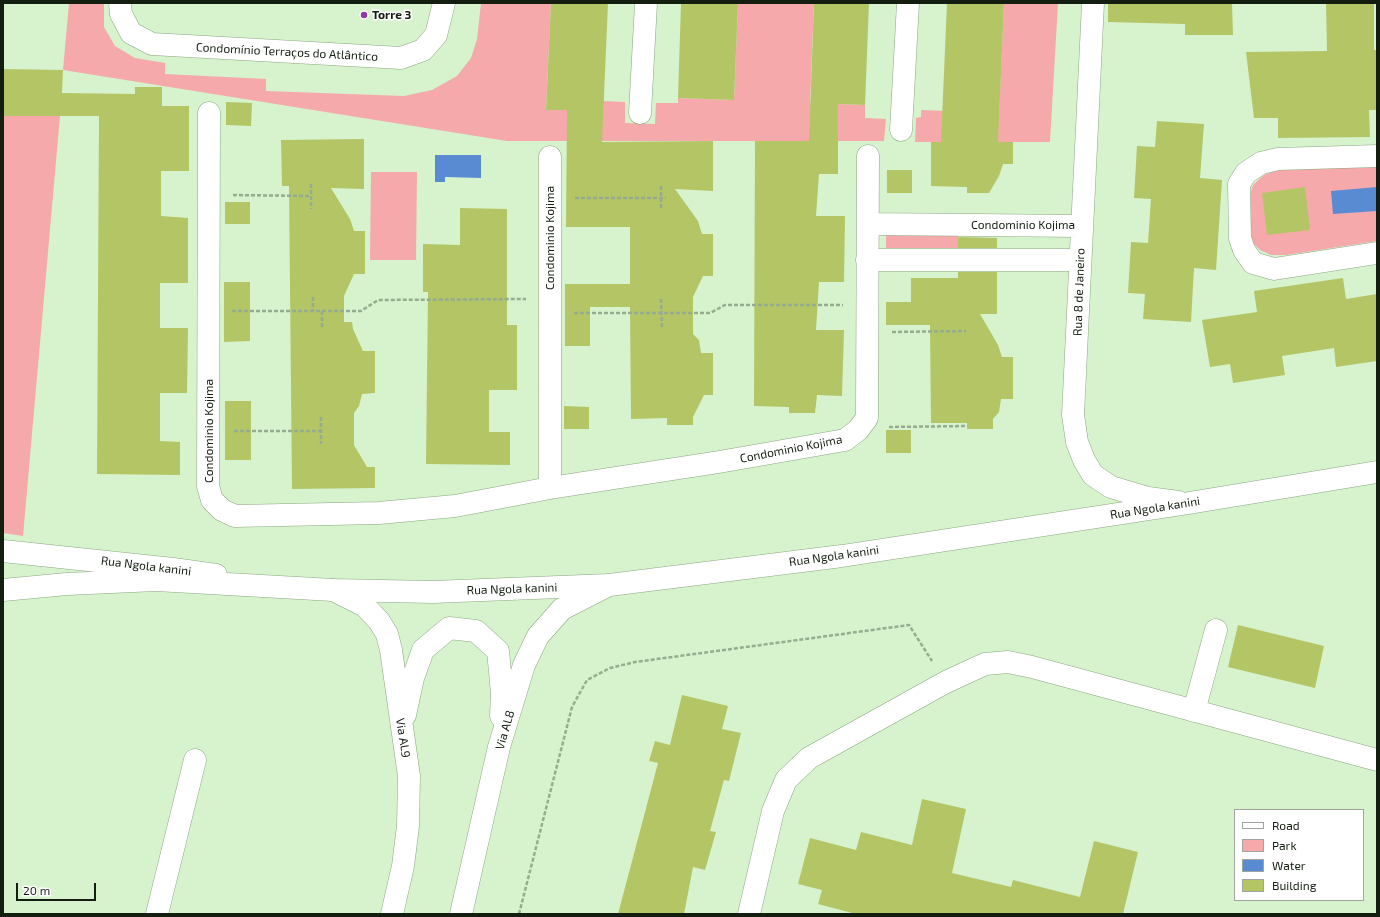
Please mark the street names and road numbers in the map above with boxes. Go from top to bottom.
street label: Condomínio Terraços do Atlântico [196,40,378,64]
street label: Condominio Kojima [543,186,557,290]
street label: Condominio Kojima [971,218,1075,232]
street label: Rua 8 de Janeiro [1070,248,1088,336]
street label: Condominio Kojima [202,379,216,483]
street label: Condominio Kojima [739,432,843,466]
street label: Rua Ngola kanini [1109,494,1201,522]
street label: Rua Ngola kanini [788,543,880,569]
street label: Rua Ngola kanini [100,553,192,579]
street label: Rua Ngola kanini [466,580,558,598]
street label: Via AL8 [493,709,517,751]
street label: Via AL9 [393,717,413,759]

